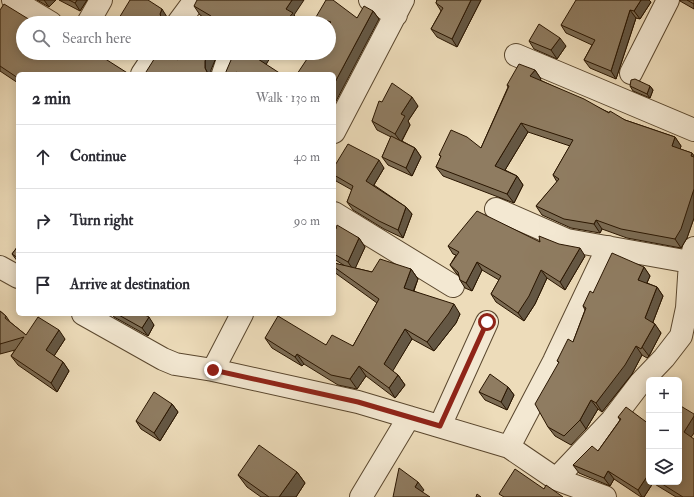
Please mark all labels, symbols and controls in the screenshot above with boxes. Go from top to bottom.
search box [16,16,336,60]
icon: search [30,27,52,49]
text: Search here [62,29,131,48]
text: 2 min [32,88,71,109]
text: Walk · 130 m [256,90,320,106]
icon: ahead [32,146,54,168]
text: Continue [70,147,126,166]
text: 40 m [294,149,320,165]
icon: right [32,210,54,232]
text: Turn right [70,211,133,230]
text: 90 m [294,213,320,229]
icon: arrive [32,274,54,296]
text: Arrive at destination [70,275,190,294]
route start [478,313,496,331]
route end [204,361,222,379]
map controls [646,377,682,485]
button: + [646,377,682,413]
button: − [646,413,682,449]
button: layers [646,449,682,485]

